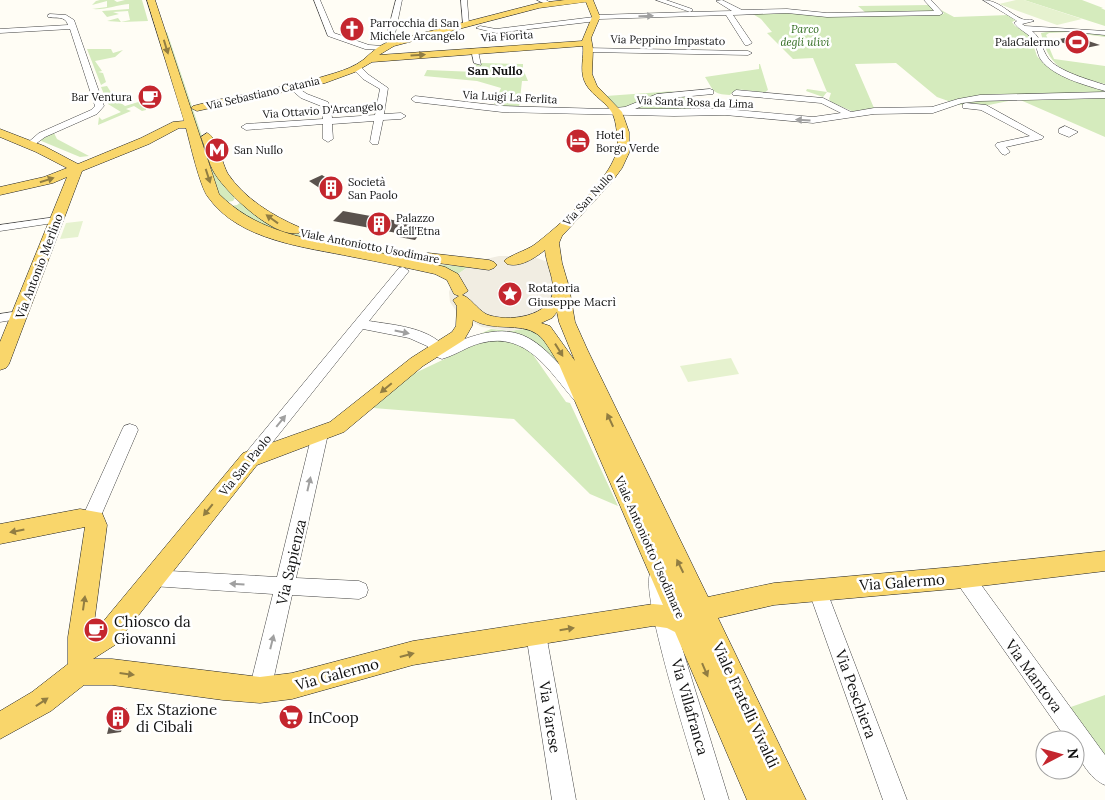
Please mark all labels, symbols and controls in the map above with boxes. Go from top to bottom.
one-way arrow [638,11,654,19]
church icon: Parrocchia di San Michele Arcangelo [339,16,365,42]
place label: Parrocchia di San Michele Arcangelo [370,16,465,43]
park label: Parco degli ulivi [780,22,830,49]
street label: Via Fiorita [480,27,534,45]
sports icon: PalaGalermo [1064,29,1090,55]
street label: Via Peppino Impastato [610,32,725,48]
place label: PalaGalermo [995,35,1060,49]
one-way arrow [162,39,170,54]
one-way arrow [411,51,427,59]
district label: San Nullo [468,63,523,78]
street label: Via Sebastiano Catania [204,73,321,113]
cafe icon: Bar Ventura [137,84,163,110]
street label: Via Luigi La Ferlita [461,87,558,106]
place label: Bar Ventura [71,90,132,104]
street label: Via Santa Rosa da Lima [635,93,754,111]
street label: Via Ottavio D'Arcangelo [261,99,384,121]
one-way arrow [795,115,811,123]
hotel icon: Hotel Borgo Verde [565,128,591,154]
place label: Hotel Borgo Verde [596,128,659,155]
metro station icon: San Nullo [204,137,230,163]
place label: San Nullo [234,143,283,157]
one-way arrow [204,169,212,184]
street label: Via San Nullo [559,170,616,229]
building icon: Società San Paolo [318,175,344,201]
place label: Società San Paolo [348,175,398,202]
one-way arrow [40,176,55,183]
street label: Via Antonio Merlino [12,211,66,321]
building icon: Palazzo dell'Etna [366,211,392,237]
place label: Palazzo dell'Etna [396,211,441,238]
one-way arrow [265,214,278,224]
street label: Viale Antoniotto Usodimare [298,225,441,266]
place label: Rotatoria Giuseppe Macrì [528,280,616,309]
place icon: Rotatoria Giuseppe Macrì [497,281,523,307]
one-way arrow [394,329,410,337]
one-way arrow [555,343,564,356]
one-way arrow [380,382,392,394]
one-way arrow [606,413,614,427]
one-way arrow [275,415,286,428]
street label: Via San Paolo [215,431,274,499]
street label: Viale Antoniotto Usodimare [611,473,688,621]
one-way arrow [305,477,313,492]
one-way arrow [202,503,213,516]
street label: Via Sapienza [272,517,310,608]
one-way arrow [10,527,25,535]
one-way arrow [676,559,684,573]
street label: Via Galermo [858,570,946,595]
one-way arrow [228,579,244,587]
one-way arrow [80,595,88,611]
place label: Chiosco da Giovanni [114,612,191,648]
cafe icon: Chiosco da Giovanni [83,617,109,643]
one-way arrow [560,624,576,632]
one-way arrow [268,635,276,650]
street label: Via Mantova [1001,635,1067,716]
street label: Viale Fratelli Vivaldi [708,638,783,771]
street label: Via Peschiera [831,646,881,741]
one-way arrow [399,651,414,659]
street label: Via Galermo [292,654,381,695]
street label: Via Villafranca [667,656,713,758]
one-way arrow [701,663,709,677]
one-way arrow [120,670,136,678]
street label: Via Varese [535,679,565,754]
one-way arrow [35,698,49,707]
place label: Ex Stazione di Cibali [136,700,217,736]
supermarket icon: InCoop [278,704,304,730]
building icon: Ex Stazione di Cibali [105,705,131,731]
place label: InCoop [308,708,359,727]
north arrow [1035,730,1085,780]
text: N [1063,747,1082,760]

